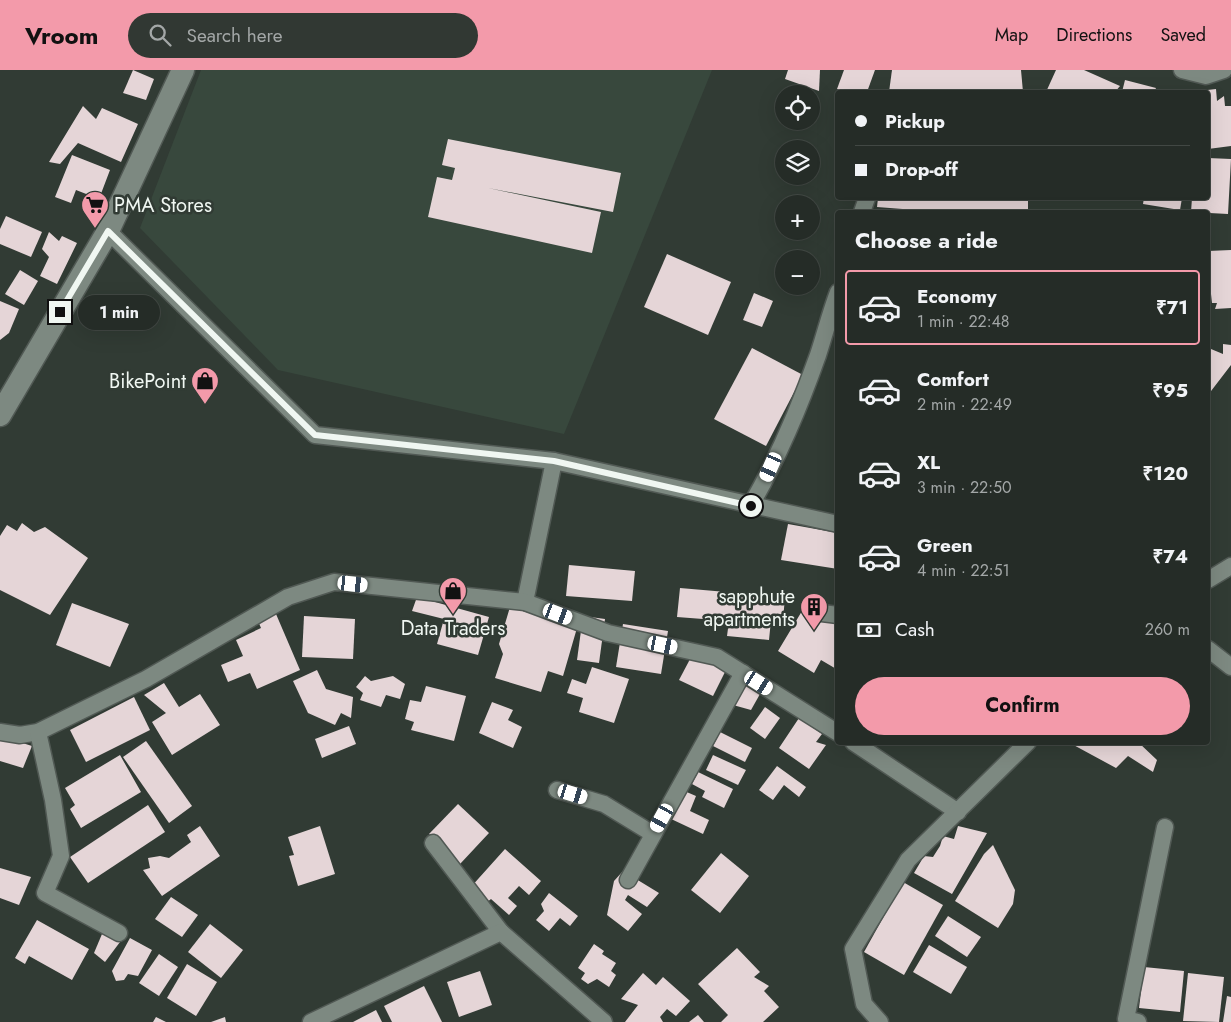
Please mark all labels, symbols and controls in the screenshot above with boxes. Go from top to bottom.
search box [128,13,478,58]
text: Vroom [25,18,98,53]
icon: search [146,21,174,49]
text: Search here [186,22,283,49]
text: Map [995,22,1028,48]
text: Directions [1056,22,1132,48]
text: Saved [1160,22,1206,48]
map controls [775,85,820,295]
button: locate [775,85,820,130]
text: Pickup [885,108,945,135]
button: layers [775,140,820,185]
text: Drop-off [885,156,958,183]
supermarket icon: PMA Stores [80,190,110,229]
place label: PMA Stores [114,191,212,220]
button: + [775,195,820,240]
text: Choose a ride [855,224,998,256]
button: − [775,250,820,295]
text: Economy [917,283,997,310]
icon: car [857,285,902,330]
callout: 1 min [78,294,160,330]
text: ₹71 [1156,294,1188,321]
route end [49,301,71,323]
text: 1 min [99,301,139,324]
text: 1 min · 22:48 [917,310,1010,333]
shop icon: BikePoint [190,366,220,405]
text: Comfort [917,366,989,393]
place label: BikePoint [109,367,186,396]
icon: car [857,368,902,413]
text: ₹95 [1152,377,1188,404]
text: 2 min · 22:49 [917,393,1012,416]
text: XL [917,449,940,476]
car [758,450,783,484]
icon: car [857,451,902,496]
text: ₹120 [1142,460,1188,487]
text: 3 min · 22:50 [917,476,1012,499]
route start [740,495,762,517]
text: Green [917,532,973,559]
icon: car [857,534,902,579]
text: ₹74 [1152,543,1188,570]
text: 4 min · 22:51 [917,559,1010,582]
car [337,575,368,593]
shop icon: Data Traders [438,576,468,615]
place label: sapphute apartments [703,582,795,634]
building icon: sapphute apartments [799,592,829,631]
car [541,602,574,626]
place label: Data Traders [401,614,505,643]
icon: cash [855,616,883,644]
text: Cash [895,616,935,643]
text: 260 m [1145,618,1190,641]
car [646,635,679,655]
car [742,669,775,697]
button: Confirm [855,677,1190,735]
car [556,782,589,806]
car [648,801,675,835]

